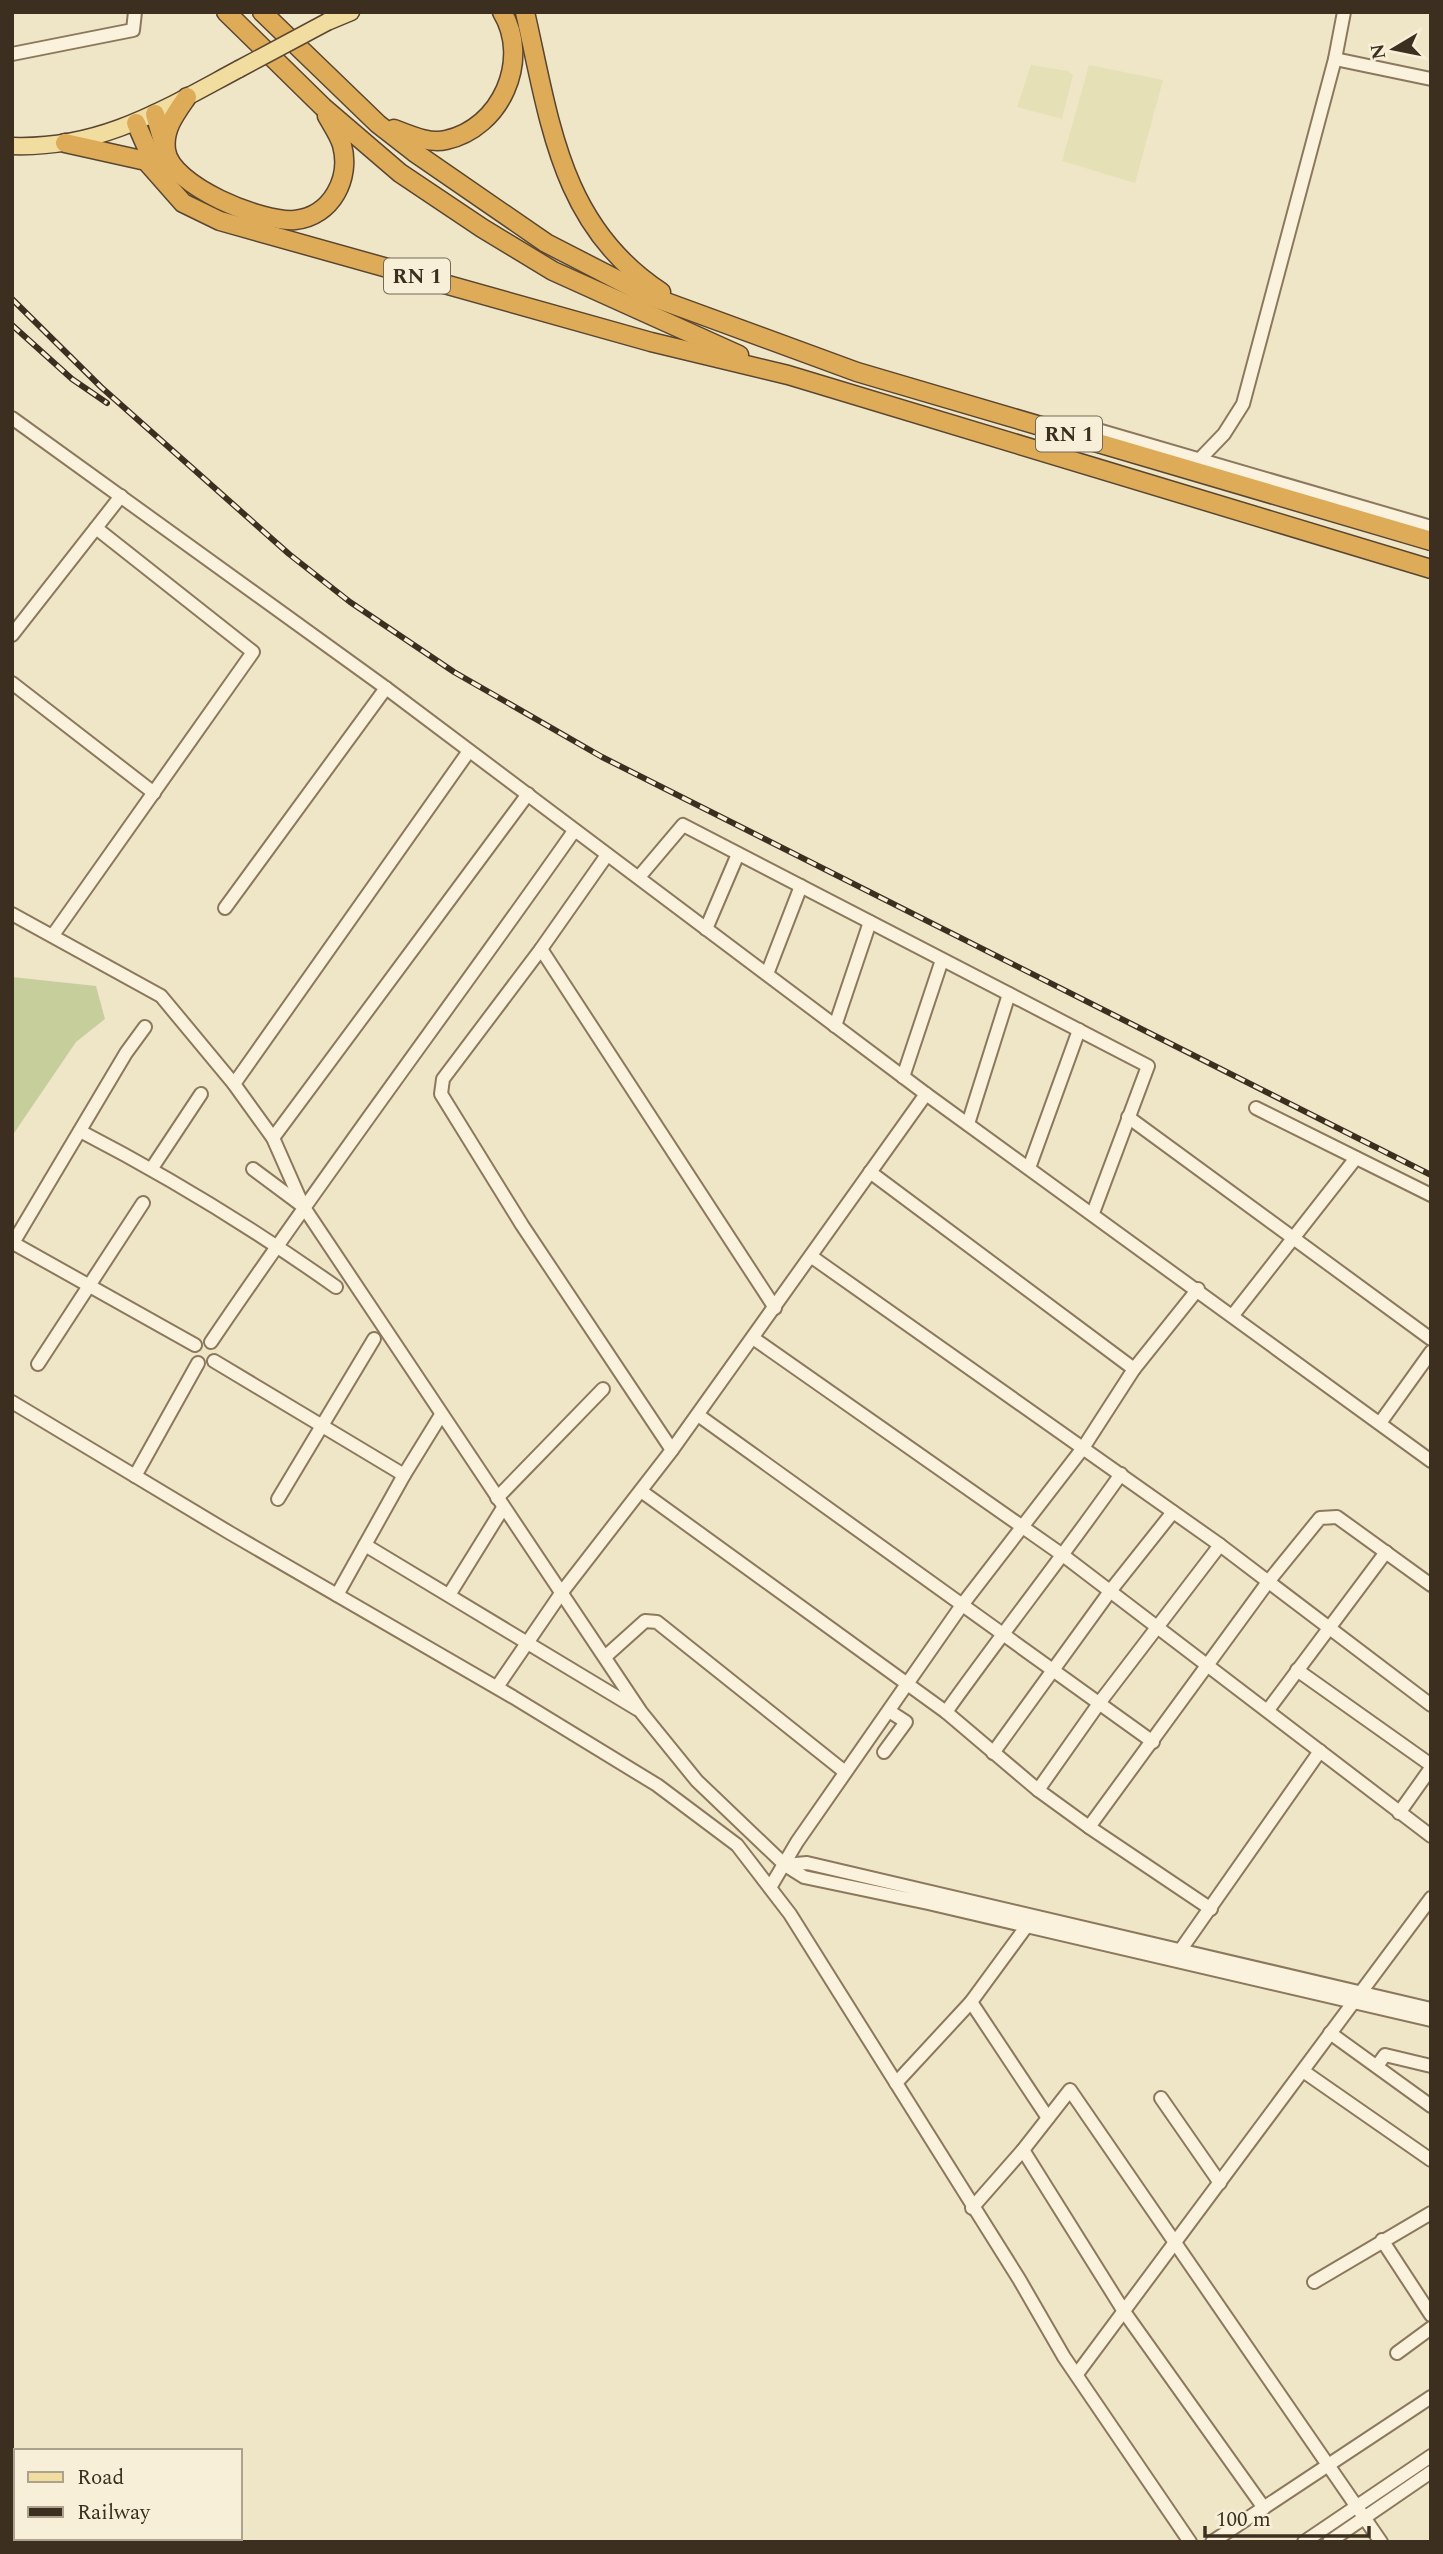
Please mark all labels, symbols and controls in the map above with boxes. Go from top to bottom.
north arrow [1359,14,1429,84]
text: N [1363,42,1394,62]
road number: RN 1 [384,258,450,294]
road number: RN 1 [1036,416,1102,452]
legend [14,2449,242,2540]
text: Road [77,2462,124,2494]
scale bar [1205,2494,1370,2538]
text: Railway [77,2497,151,2529]
text: 100 m [1216,2504,1271,2536]

